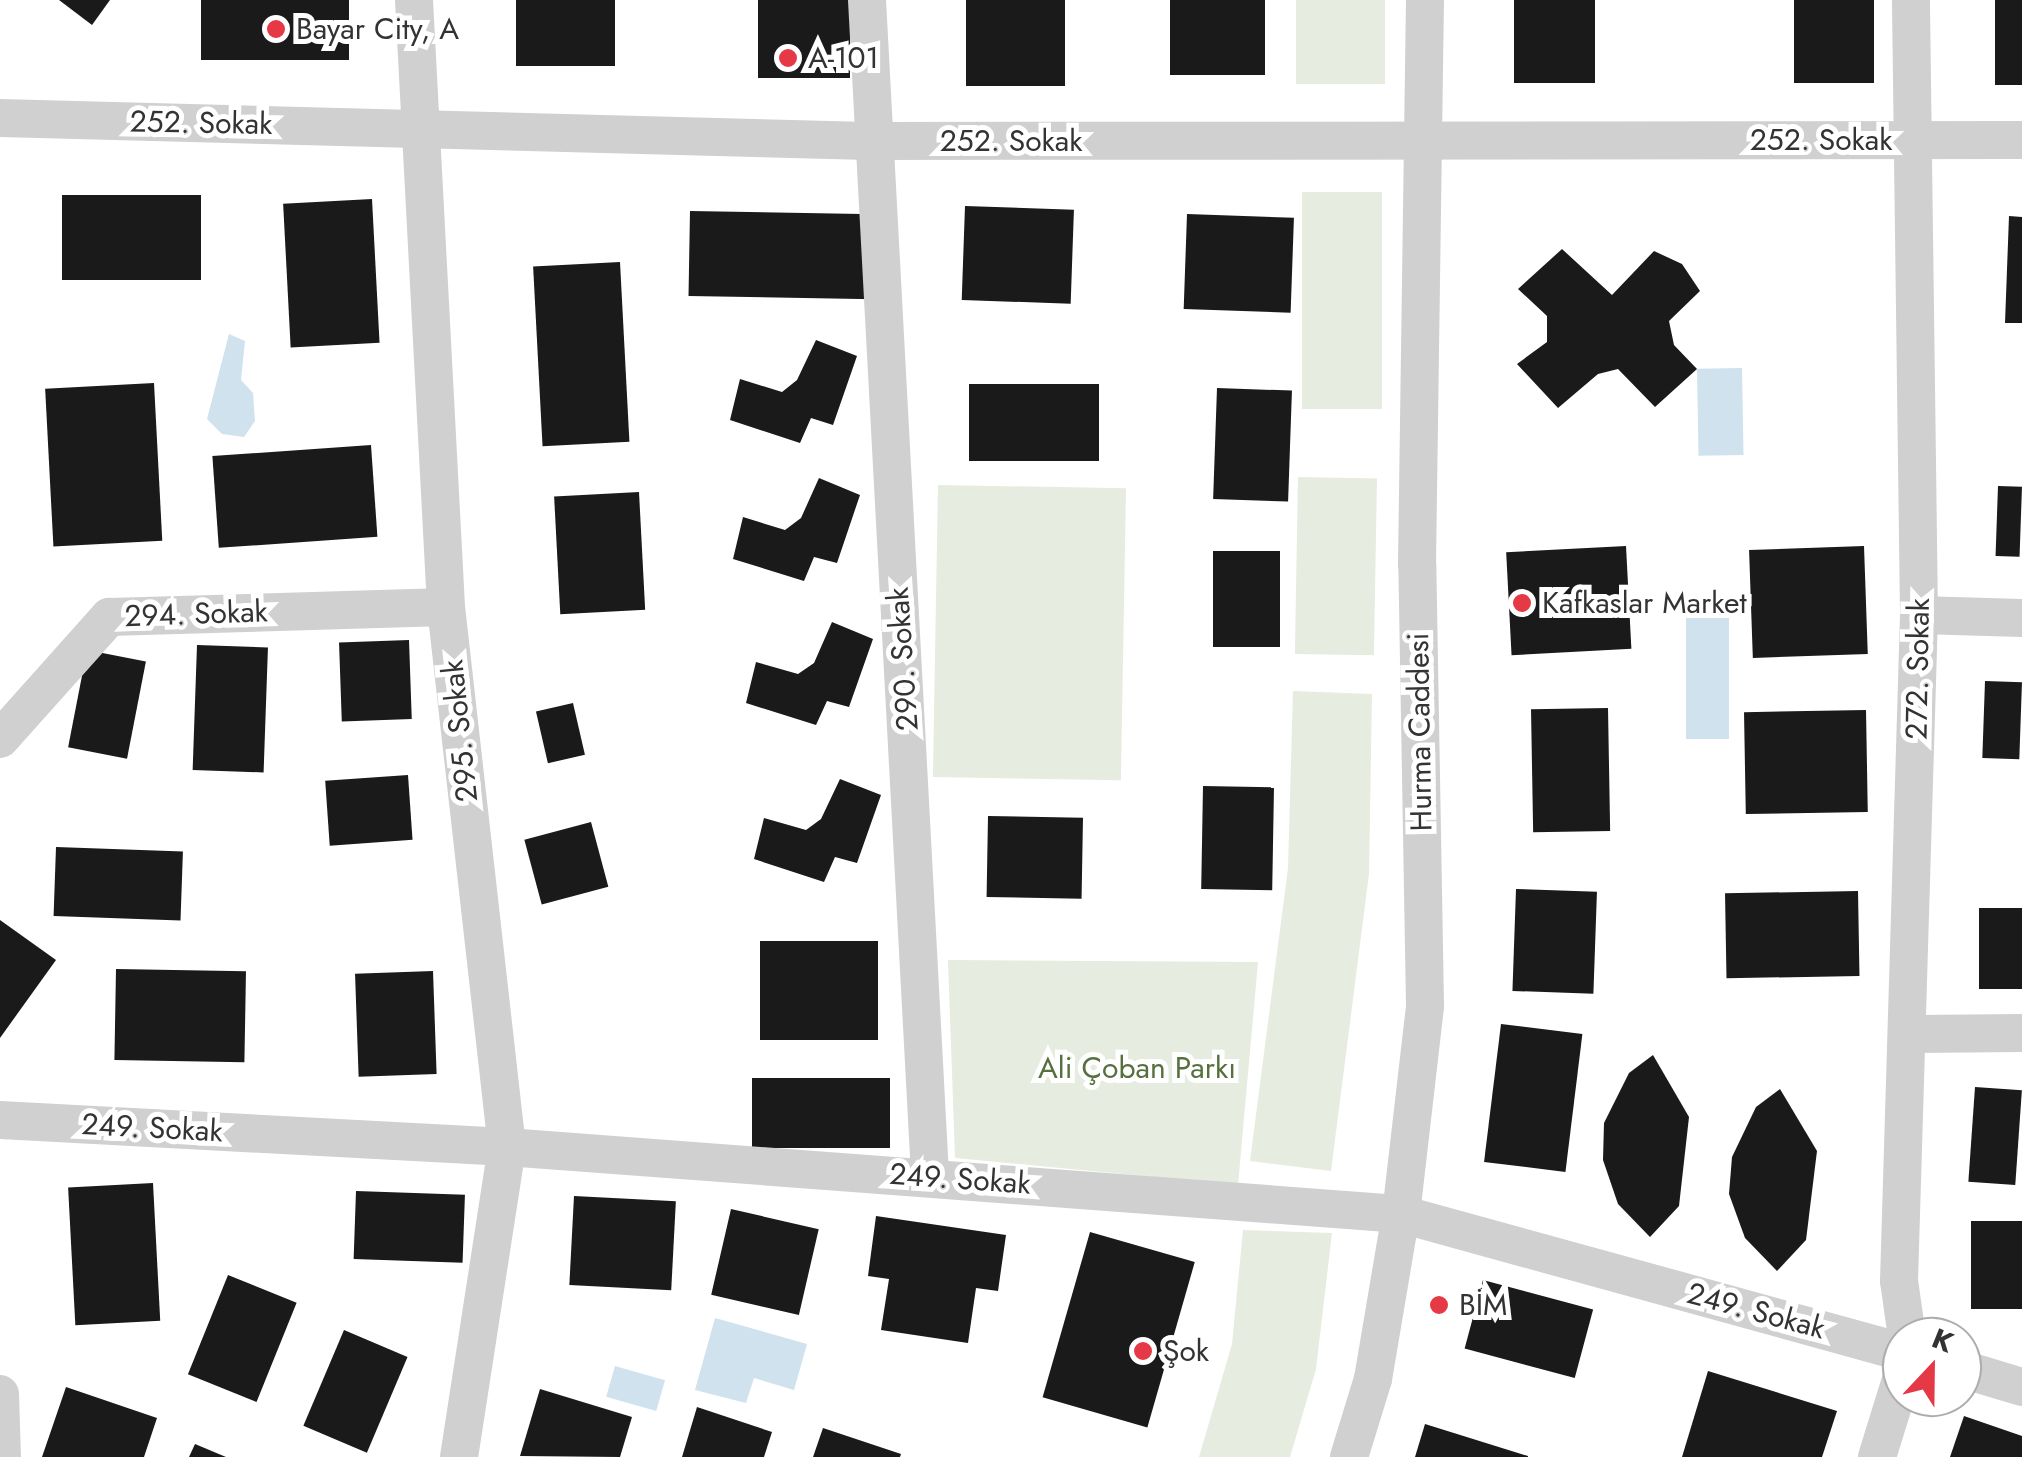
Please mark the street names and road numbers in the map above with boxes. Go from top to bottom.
street label: 252. Sokak [129,104,273,142]
street label: 252. Sokak [1750,122,1892,158]
street label: 252. Sokak [940,123,1082,159]
street label: 290. Sokak [880,586,926,732]
street label: 294. Sokak [124,594,268,634]
street label: 272. Sokak [1899,598,1937,740]
street label: Hurma Caddesi [1400,632,1440,832]
street label: 295. Sokak [435,658,485,804]
street label: 249. Sokak [80,1106,224,1150]
street label: 249. Sokak [888,1156,1032,1202]
street label: 249. Sokak [1683,1275,1829,1347]

